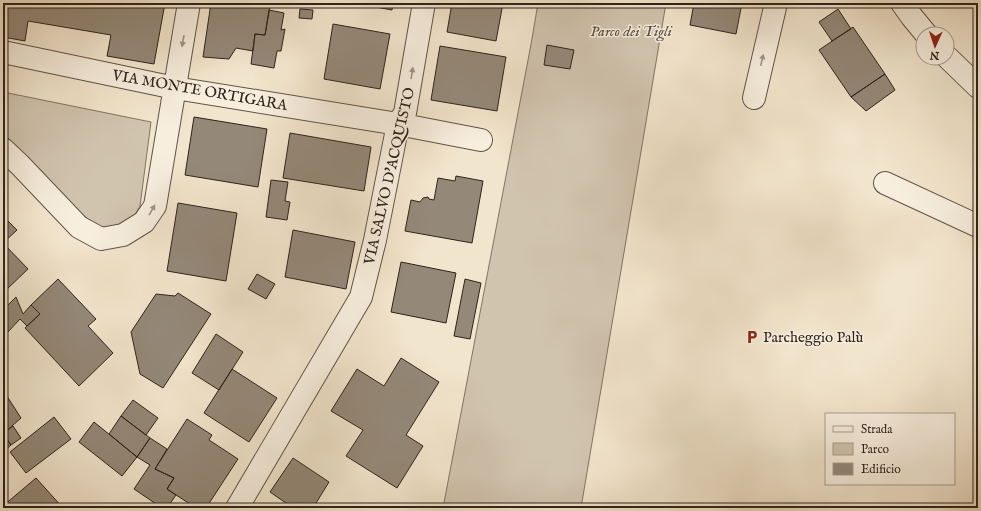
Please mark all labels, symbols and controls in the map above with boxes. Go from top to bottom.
park label: Parco dei Tigli [590,22,674,42]
north arrow [915,26,955,66]
one-way arrow [180,35,186,48]
text: N [929,48,941,62]
one-way arrow [760,54,766,66]
street label: VIA MONTE ORTIGARA [110,66,290,115]
one-way arrow [409,67,415,80]
street label: VIA SALVO D'ACQUISTO [360,85,419,268]
one-way arrow [148,204,155,216]
place label: Parcheggio Palù [763,328,863,347]
parking icon: Parcheggio Palù [744,329,760,345]
legend [825,413,955,485]
text: Strada [861,422,893,437]
text: Parco [861,442,890,457]
text: Edificio [861,462,901,477]

